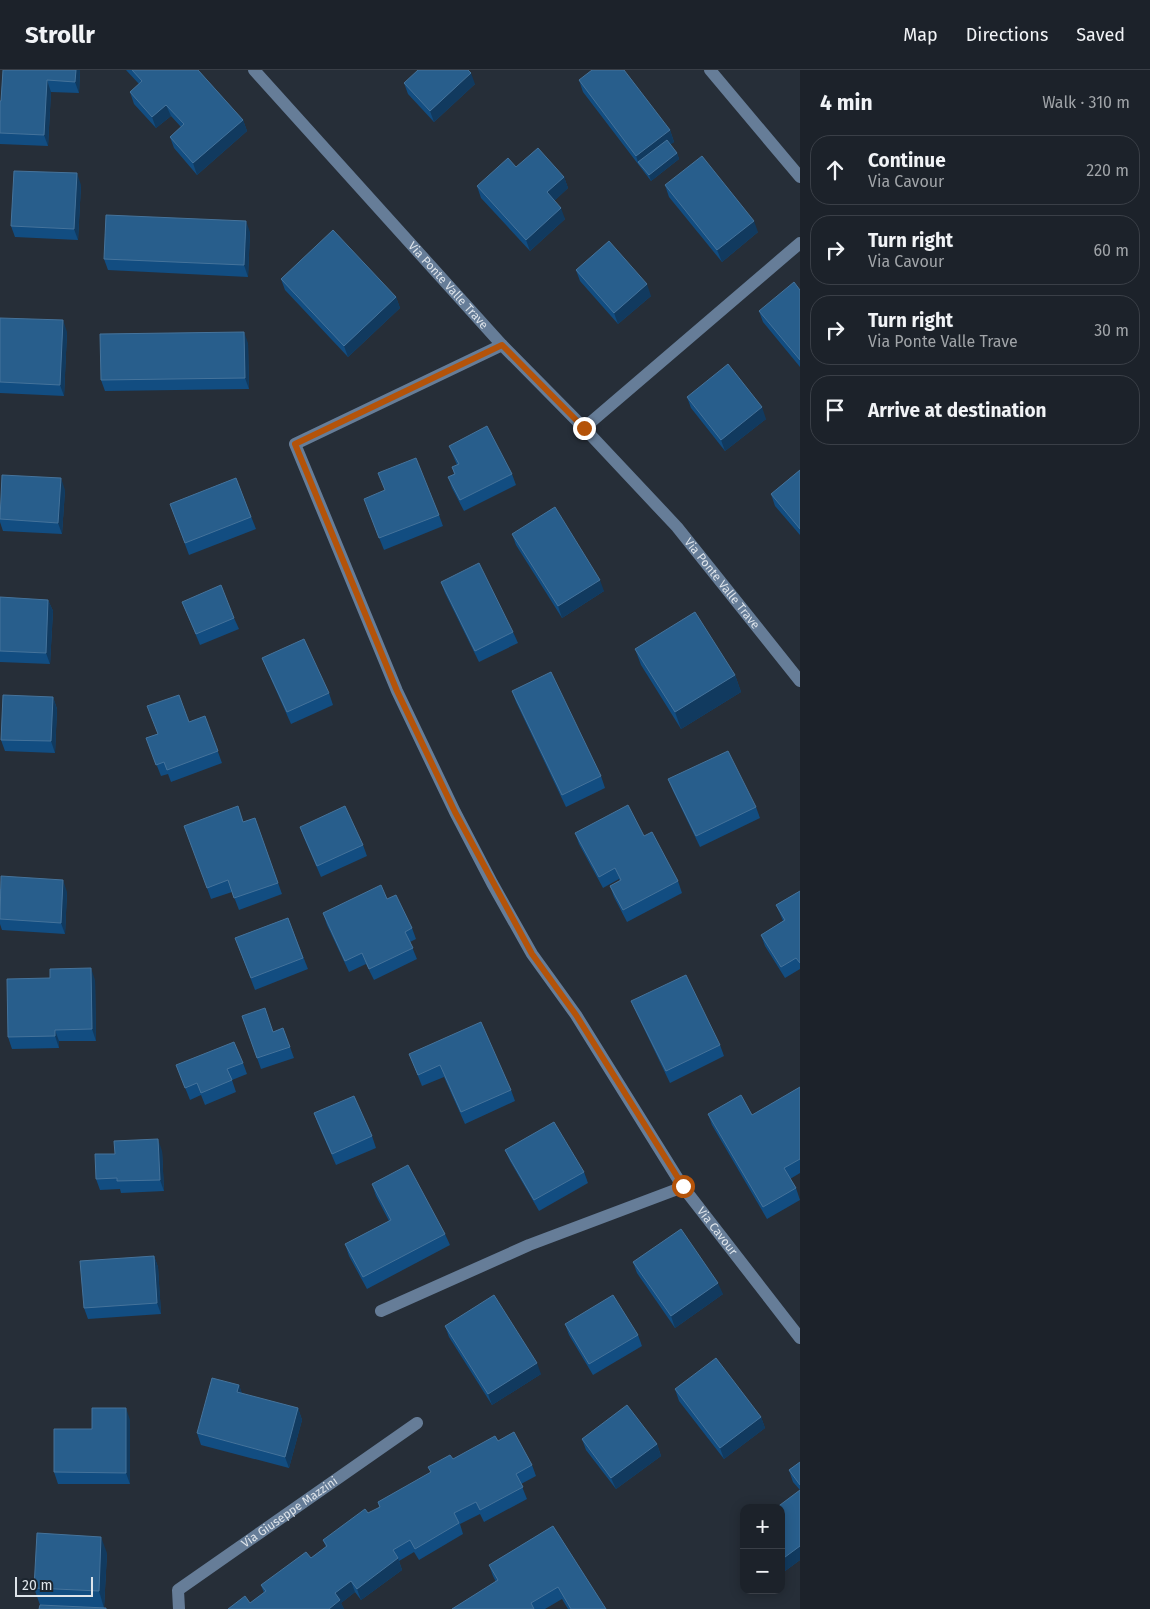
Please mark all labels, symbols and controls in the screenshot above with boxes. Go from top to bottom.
text: Strollr [25,21,95,49]
text: Map [903,24,938,46]
text: Directions [966,24,1048,46]
text: Saved [1076,24,1125,46]
text: 4 min [820,90,873,116]
text: Walk · 310 m [1042,93,1130,112]
text: Continue [868,149,946,172]
icon: ahead [821,156,849,184]
text: 220 m [1086,161,1129,180]
text: Via Cavour [868,172,944,191]
text: Turn right [868,229,953,252]
icon: right [821,236,849,264]
street label: Via Ponte Valle Trave [405,239,491,332]
text: 60 m [1094,241,1129,260]
text: Via Cavour [868,252,944,271]
text: Turn right [868,309,953,332]
icon: right [821,316,849,344]
text: 30 m [1094,321,1129,340]
text: Via Ponte Valle Trave [868,332,1018,351]
icon: arrive [821,396,849,424]
text: Arrive at destination [868,399,1047,422]
route end [573,417,596,440]
street label: Via Ponte Valle Trave [681,535,763,632]
route start [672,1175,695,1198]
street label: Via Cavour [694,1204,740,1258]
street label: Via Giuseppe Mazzini [239,1474,340,1551]
map controls [740,1504,785,1594]
button: + [740,1504,785,1549]
button: − [740,1549,785,1594]
scale bar [15,1574,92,1597]
text: 20 m [22,1577,52,1594]

